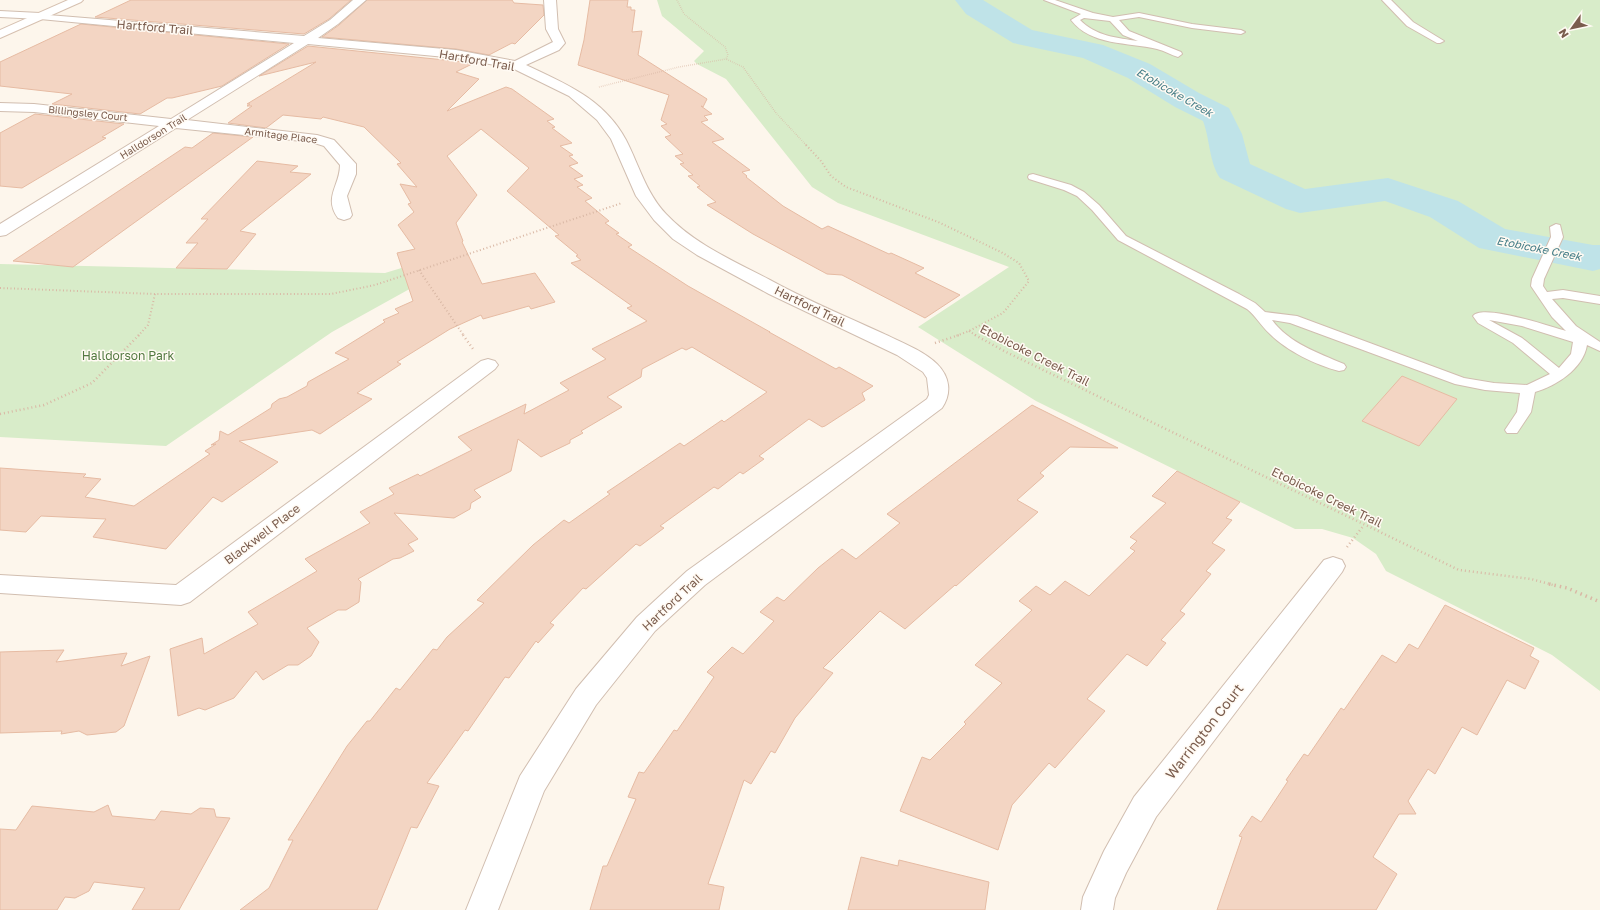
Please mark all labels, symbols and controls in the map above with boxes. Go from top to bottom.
north arrow [1552,8,1592,48]
street label: Hartford Trail [116,16,194,38]
text: N [1555,27,1571,41]
street label: Hartford Trail [438,46,516,74]
water label: Etobicoke Creek [1135,65,1217,120]
street label: Billingsley Court [48,103,128,123]
street label: Halldorson Trail [118,111,188,161]
street label: Armitage Place [244,125,318,145]
water label: Etobicoke Creek [1496,233,1584,263]
street label: Hartford Trail [772,282,848,330]
street label: Etobicoke Creek Trail [978,321,1093,389]
park label: Halldorson Park [82,348,175,363]
street label: Etobicoke Creek Trail [1269,464,1385,530]
street label: Blackwell Place [221,501,303,567]
street label: Hartford Trail [639,570,705,634]
street label: Warrington Court [1161,680,1247,782]

